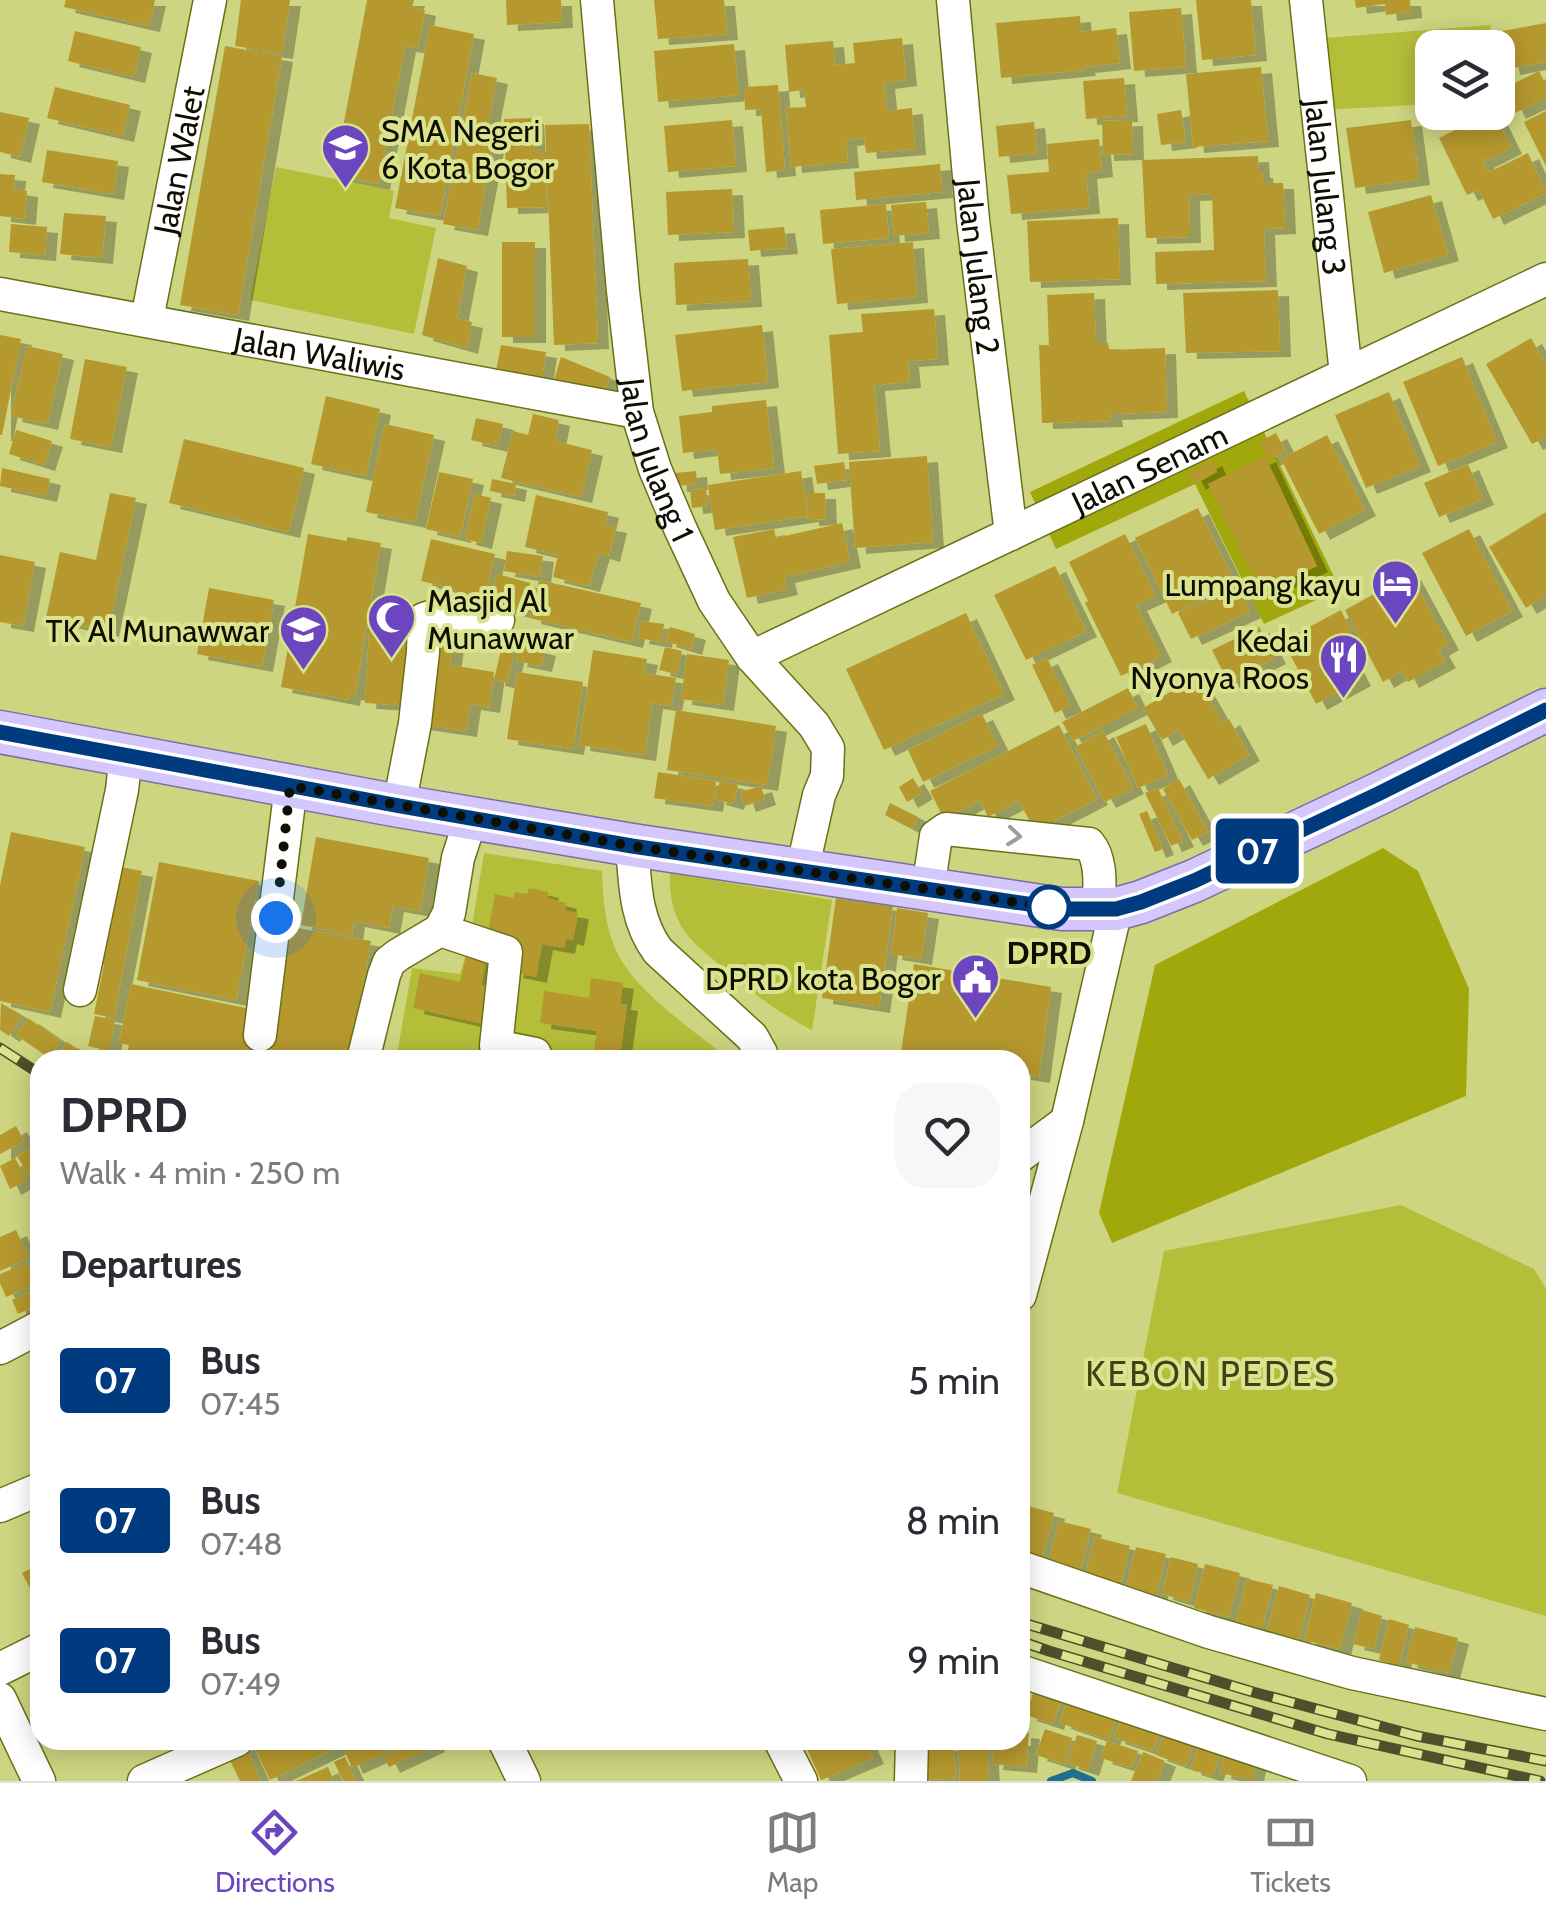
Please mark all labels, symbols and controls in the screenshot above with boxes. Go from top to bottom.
map controls [1415,30,1515,130]
button: layers [1415,30,1515,130]
street label: Jalan Walet [145,82,212,239]
street label: Jalan Julang 3 [1297,96,1355,277]
place label: SMA Negeri 6 Kota Bogor [381,111,555,187]
school or university icon: SMA Negeri 6 Kota Bogor [320,122,372,190]
street label: Jalan Julang 2 [950,176,1009,357]
street label: Jalan Waliwis [230,318,408,388]
street label: Jalan Julang 1 [614,375,703,547]
street label: Jalan Senam [1064,414,1233,522]
hotel icon: Lumpang kayu [1370,558,1422,626]
place label: Lumpang kayu [1164,565,1361,604]
place label: Masjid Al Munawwar [427,581,575,657]
mosque icon: Masjid Al Munawwar [366,592,418,660]
school or university icon: TK Al Munawwar [278,604,330,672]
place label: TK Al Munawwar [45,611,270,650]
place label: Kedai Nyonya Roos [1130,621,1309,697]
restaurant icon: Kedai Nyonya Roos [1318,632,1370,700]
line badge: 07 [1212,818,1302,884]
one-way arrow [1006,825,1022,846]
text: 07 [1236,830,1278,873]
marker: DPRD [1028,886,1070,928]
your location [251,893,301,943]
place label: DPRD [1006,933,1092,972]
public building icon: DPRD kota Bogor [950,952,1002,1020]
place label: DPRD kota Bogor [705,959,942,998]
button: heart [895,1083,1000,1188]
text: DPRD [60,1086,188,1144]
text: Walk · 4 min · 250 m [60,1153,340,1192]
text: Departures [60,1241,242,1288]
text: Bus [200,1337,261,1384]
district label: KEBON PEDES [1085,1352,1337,1395]
text: 5 min [908,1357,1000,1404]
text: 07 [94,1359,136,1402]
text: 07:45 [200,1384,281,1423]
text: Bus [200,1477,261,1524]
text: 8 min [906,1497,1000,1544]
text: 07 [94,1499,136,1542]
text: 07:48 [200,1524,283,1563]
text: Bus [200,1617,261,1664]
text: 9 min [907,1637,1000,1684]
text: 07 [94,1639,136,1682]
text: 07:49 [200,1664,281,1703]
tab: Directions [215,1805,335,1899]
tab: Map [765,1805,820,1899]
tab: Tickets [1250,1805,1331,1899]

